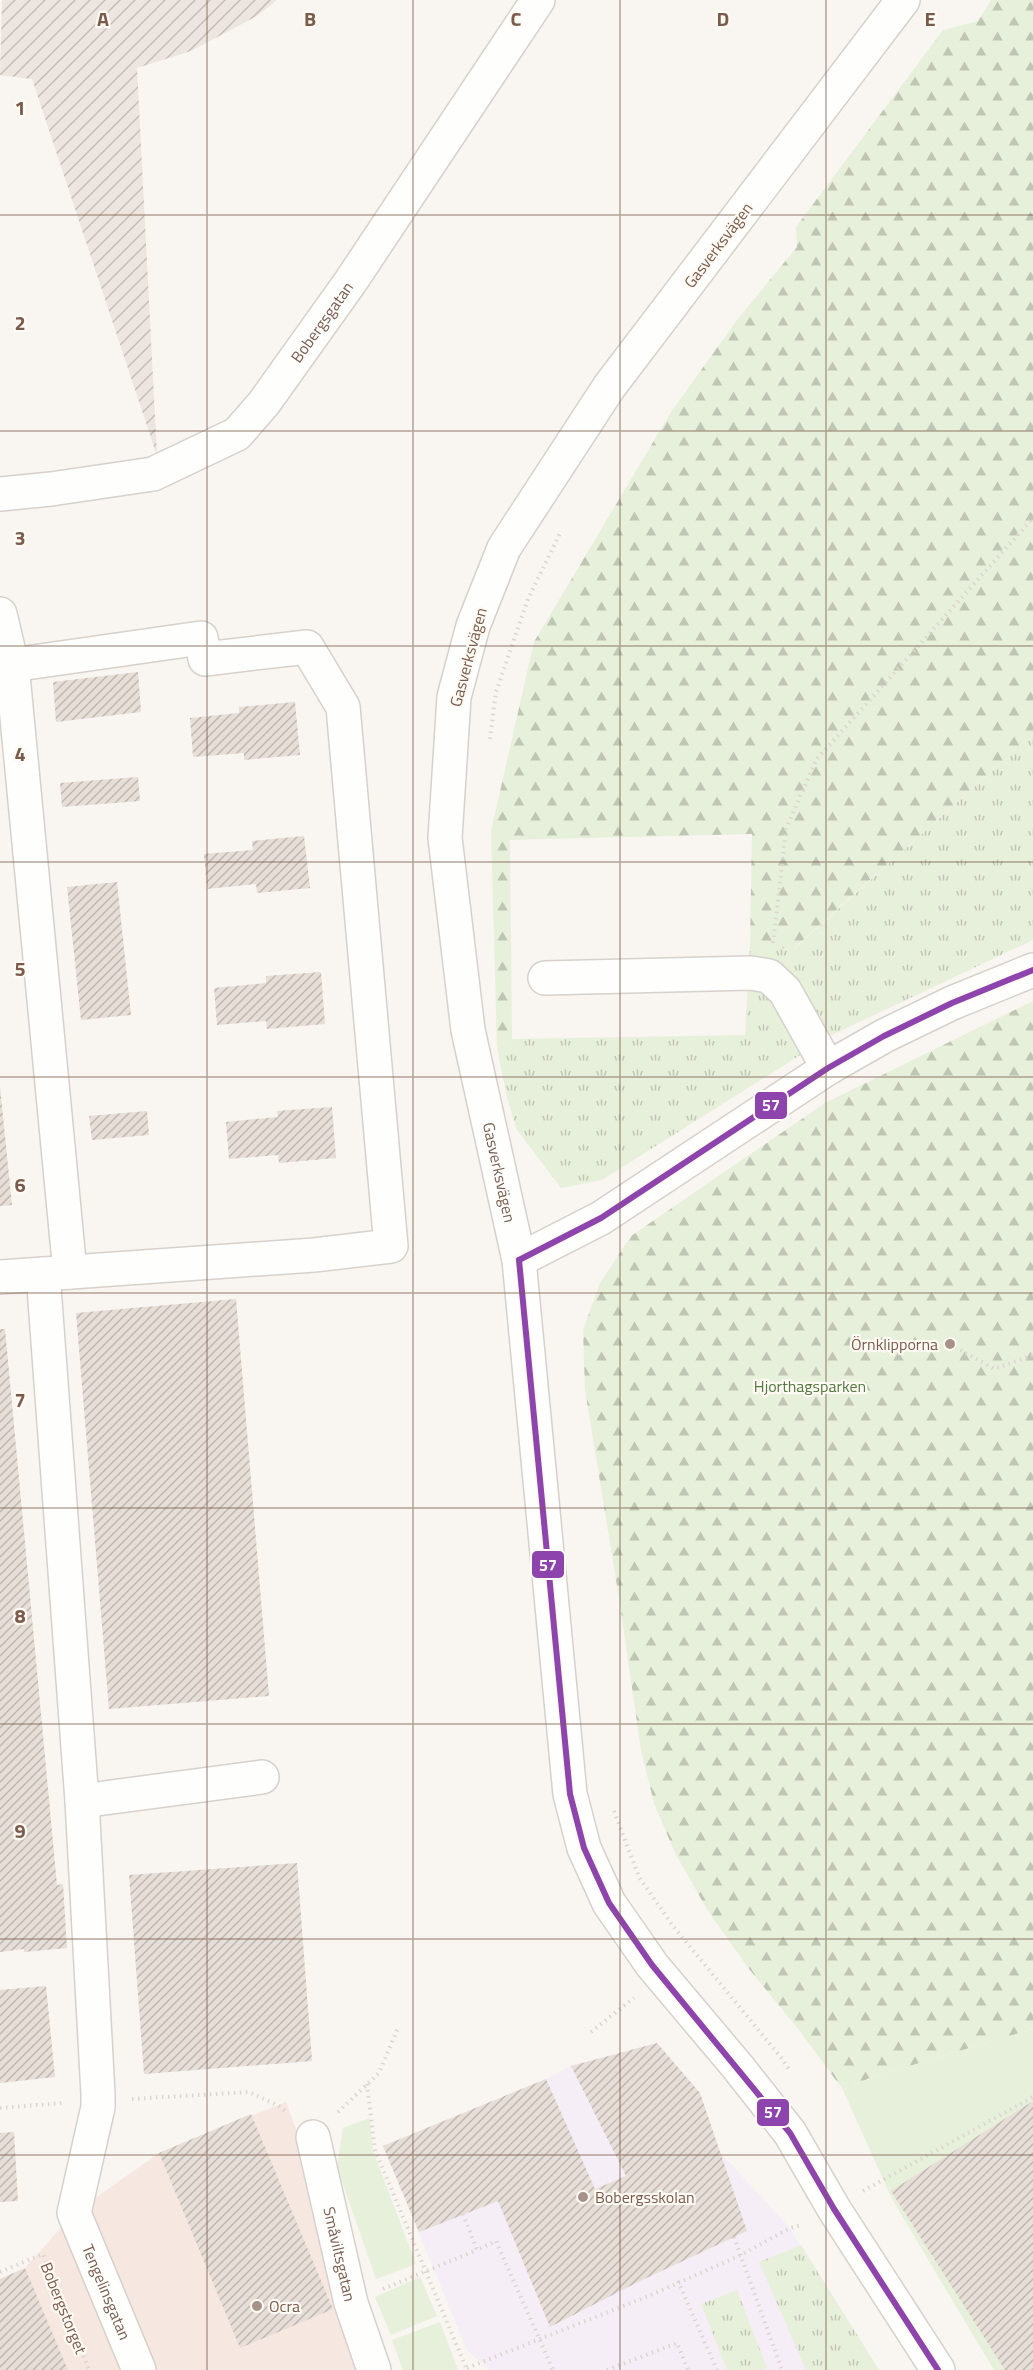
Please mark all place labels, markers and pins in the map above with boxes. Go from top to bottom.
place label: Örnklipporna [851,1332,938,1356]
marker: Örnklipporna [943,1337,957,1351]
place label: Bobergsskolan [595,2185,695,2209]
marker: Bobergsskolan [576,2190,590,2204]
place label: Ocra [269,2294,300,2318]
marker: Ocra [250,2299,264,2313]

